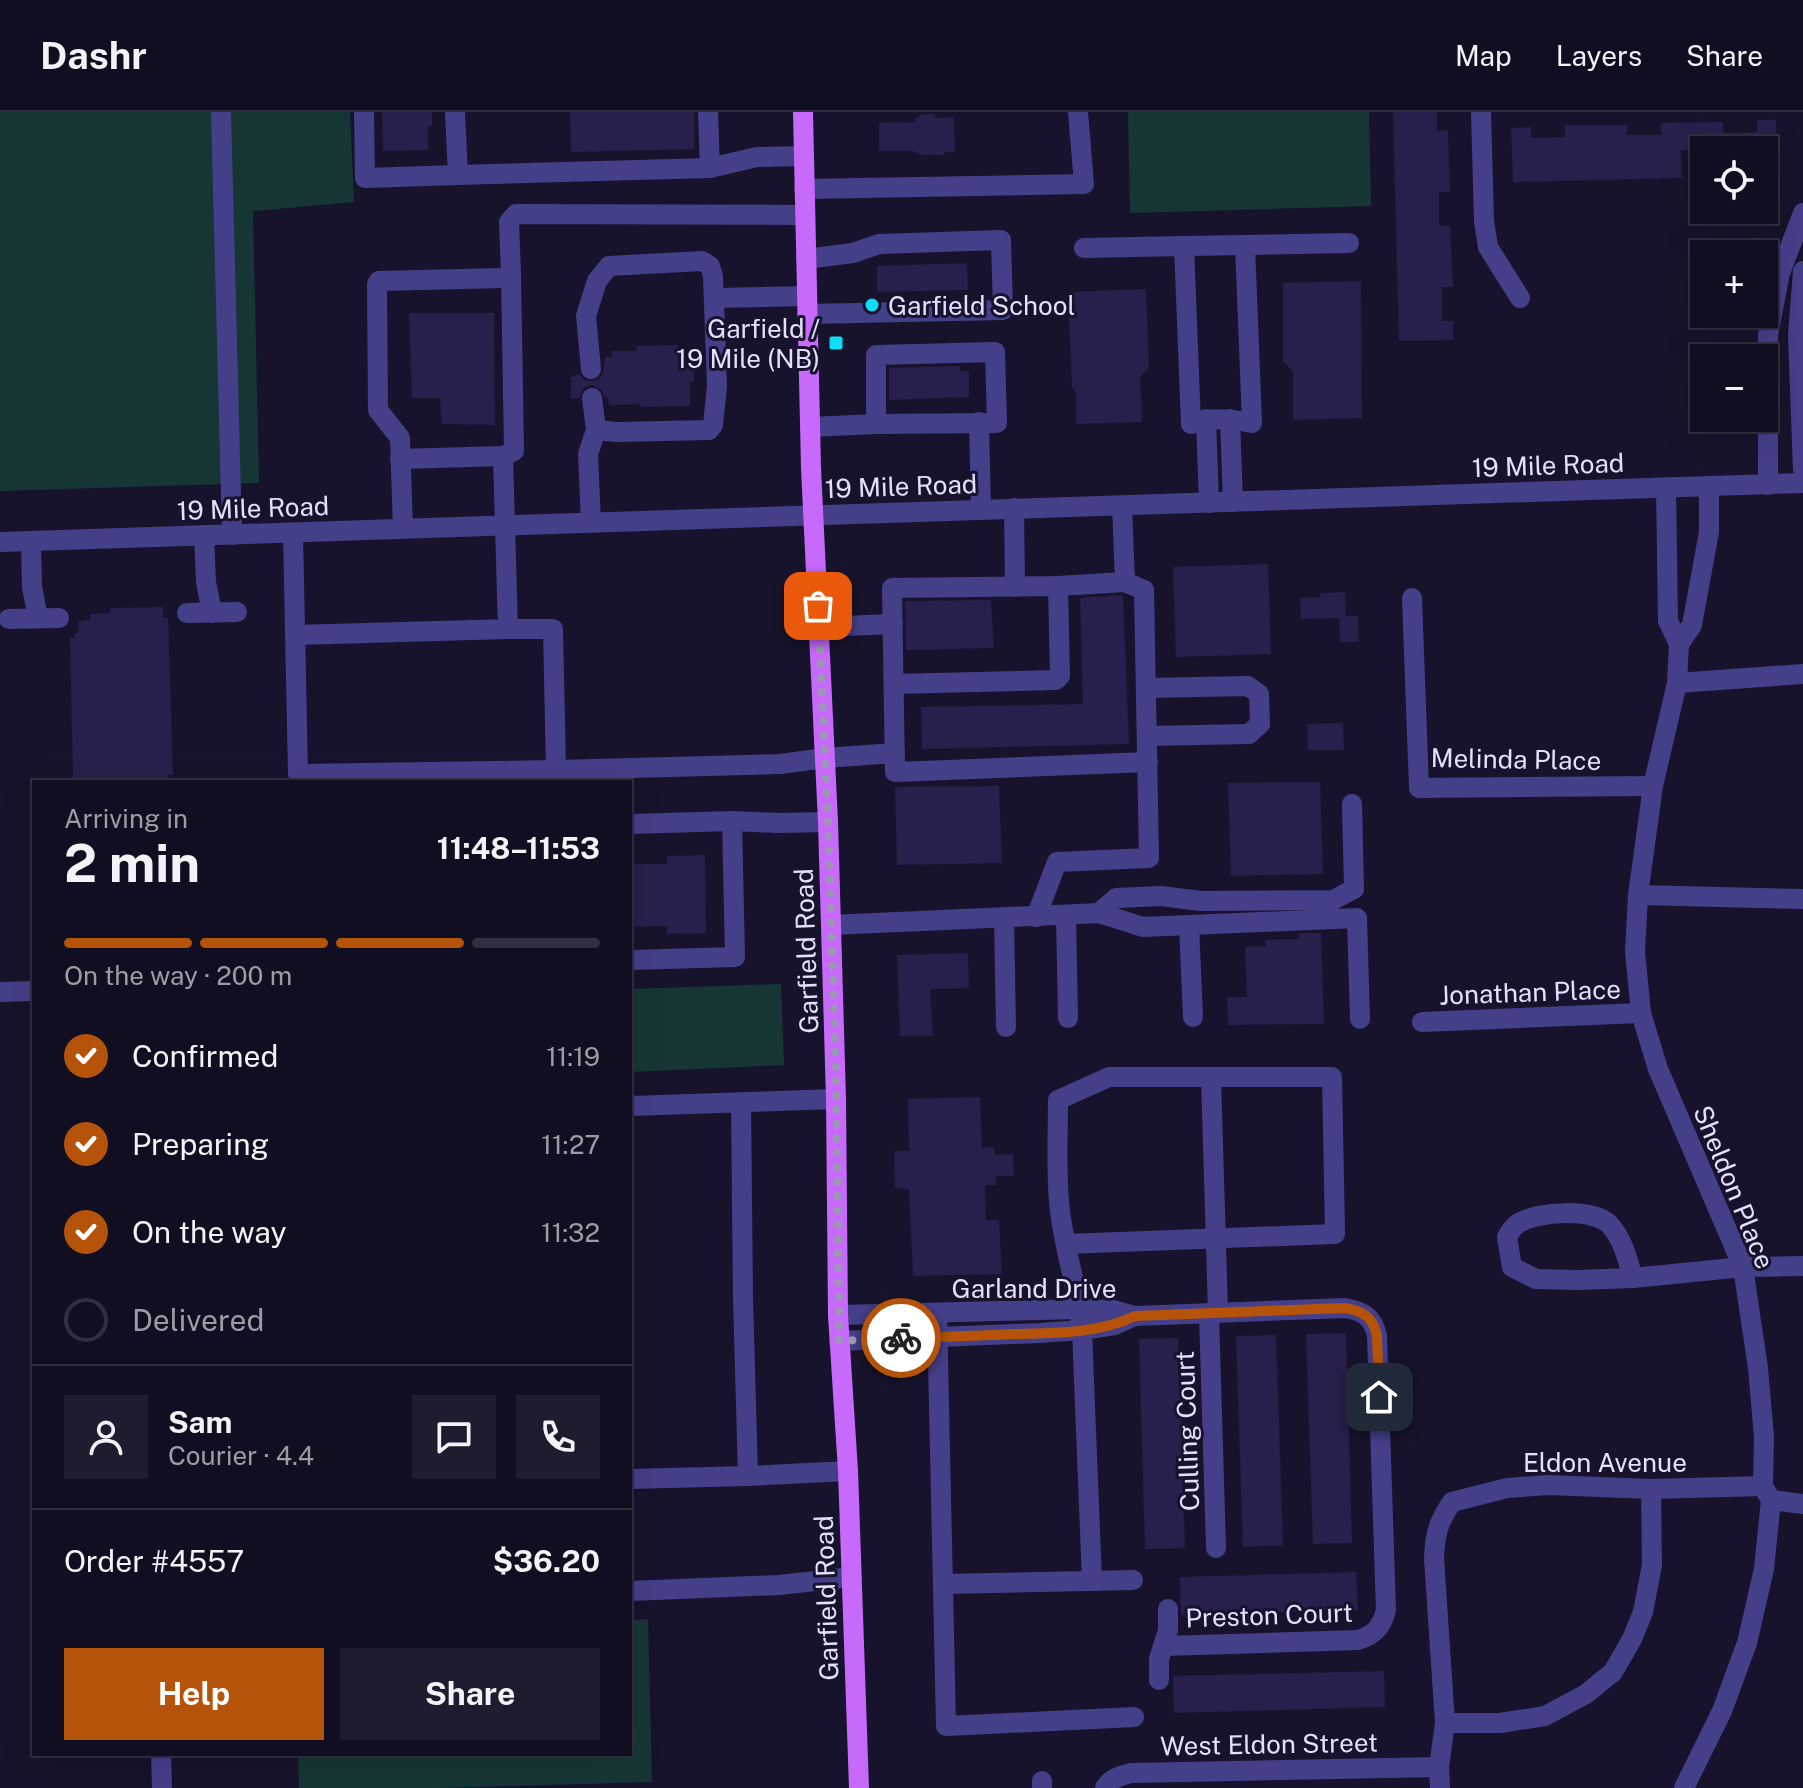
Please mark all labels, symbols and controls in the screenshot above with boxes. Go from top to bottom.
text: Dashr [40,33,147,78]
text: Map [1455,39,1512,72]
text: Layers [1556,39,1642,72]
text: Share [1686,39,1763,72]
map controls [1690,136,1778,432]
button: locate [1690,136,1778,224]
button: + [1690,240,1778,328]
place label: Garfield School [888,290,1075,321]
marker: Garfield School [863,296,881,314]
place label: Garfield / 19 Mile (NB) [676,313,820,374]
marker: Garfield / 19 Mile (NB) [827,334,845,352]
button: − [1690,344,1778,432]
street label: 19 Mile Road [1471,447,1625,483]
street label: 19 Mile Road [824,468,978,504]
street label: 19 Mile Road [176,490,330,526]
pin [784,572,852,640]
icon: bag [796,584,840,628]
street label: Melinda Place [1430,742,1602,776]
text: Arriving in [64,803,188,834]
text: 11:48–11:53 [437,830,600,866]
text: 2 min [64,833,200,894]
street label: Garfield Road [788,868,824,1034]
text: On the way · 200 m [64,960,292,991]
street label: Jonathan Place [1439,973,1621,1011]
icon: check [64,1034,108,1078]
text: Confirmed [132,1038,278,1074]
text: 11:19 [546,1041,600,1072]
street label: Sheldon Place [1687,1101,1781,1273]
icon: check [64,1122,108,1166]
text: Preparing [132,1126,269,1162]
text: 11:27 [541,1129,600,1160]
icon: check [64,1210,108,1254]
text: On the way [132,1214,286,1250]
text: 11:32 [541,1217,600,1248]
street label: Garland Drive [952,1273,1116,1304]
courier [861,1298,941,1378]
text: Delivered [132,1302,264,1338]
icon: bike [879,1316,923,1360]
street label: Culling Court [1169,1350,1205,1512]
pin [1345,1363,1413,1431]
icon: home [1357,1375,1401,1419]
button: person [64,1395,148,1479]
button: chat [412,1395,496,1479]
button: phone [516,1395,600,1479]
text: Sam [168,1404,232,1440]
text: Courier · 4.4 [168,1440,314,1471]
street label: Eldon Avenue [1523,1447,1687,1478]
street label: Garfield Road [808,1515,844,1681]
text: Order #4557 [64,1543,244,1579]
text: $36.20 [493,1543,600,1579]
street label: Preston Court [1185,1597,1353,1633]
button: Help [64,1648,324,1740]
button: Share [340,1648,600,1740]
street label: West Eldon Street [1160,1727,1378,1761]

